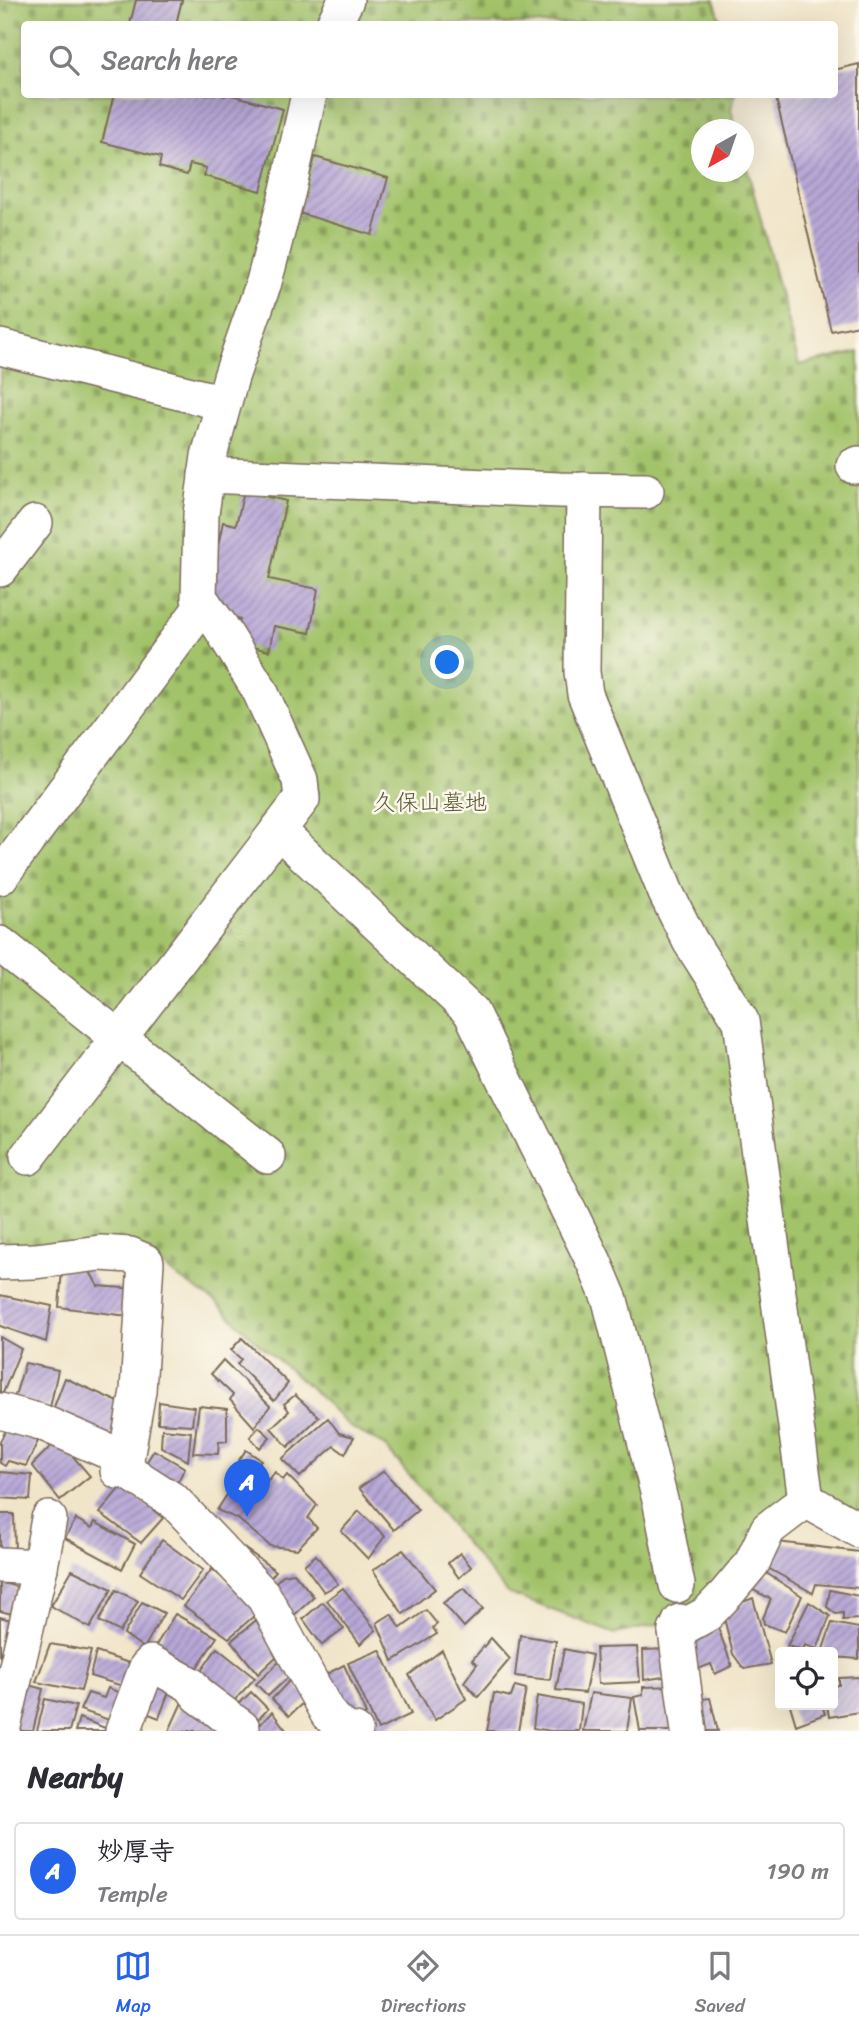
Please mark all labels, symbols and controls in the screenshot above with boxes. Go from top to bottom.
search box [21,21,838,98]
text: Search here [101,37,238,83]
icon: search [45,41,83,79]
north arrow [691,119,754,182]
your location [430,645,464,679]
park label: 久保山墓地 [373,782,488,823]
pin: A [224,1459,270,1517]
map controls [775,1647,838,1710]
button: locate [775,1647,838,1710]
text: Nearby [28,1750,123,1804]
text: 妙厚寺 [97,1828,175,1874]
text: A [45,1851,61,1892]
text: 190 m [767,1851,829,1892]
text: Temple [97,1874,168,1915]
tab: Map [114,1947,152,2022]
tab: Directions [381,1947,466,2022]
tab: Saved [695,1947,745,2022]

